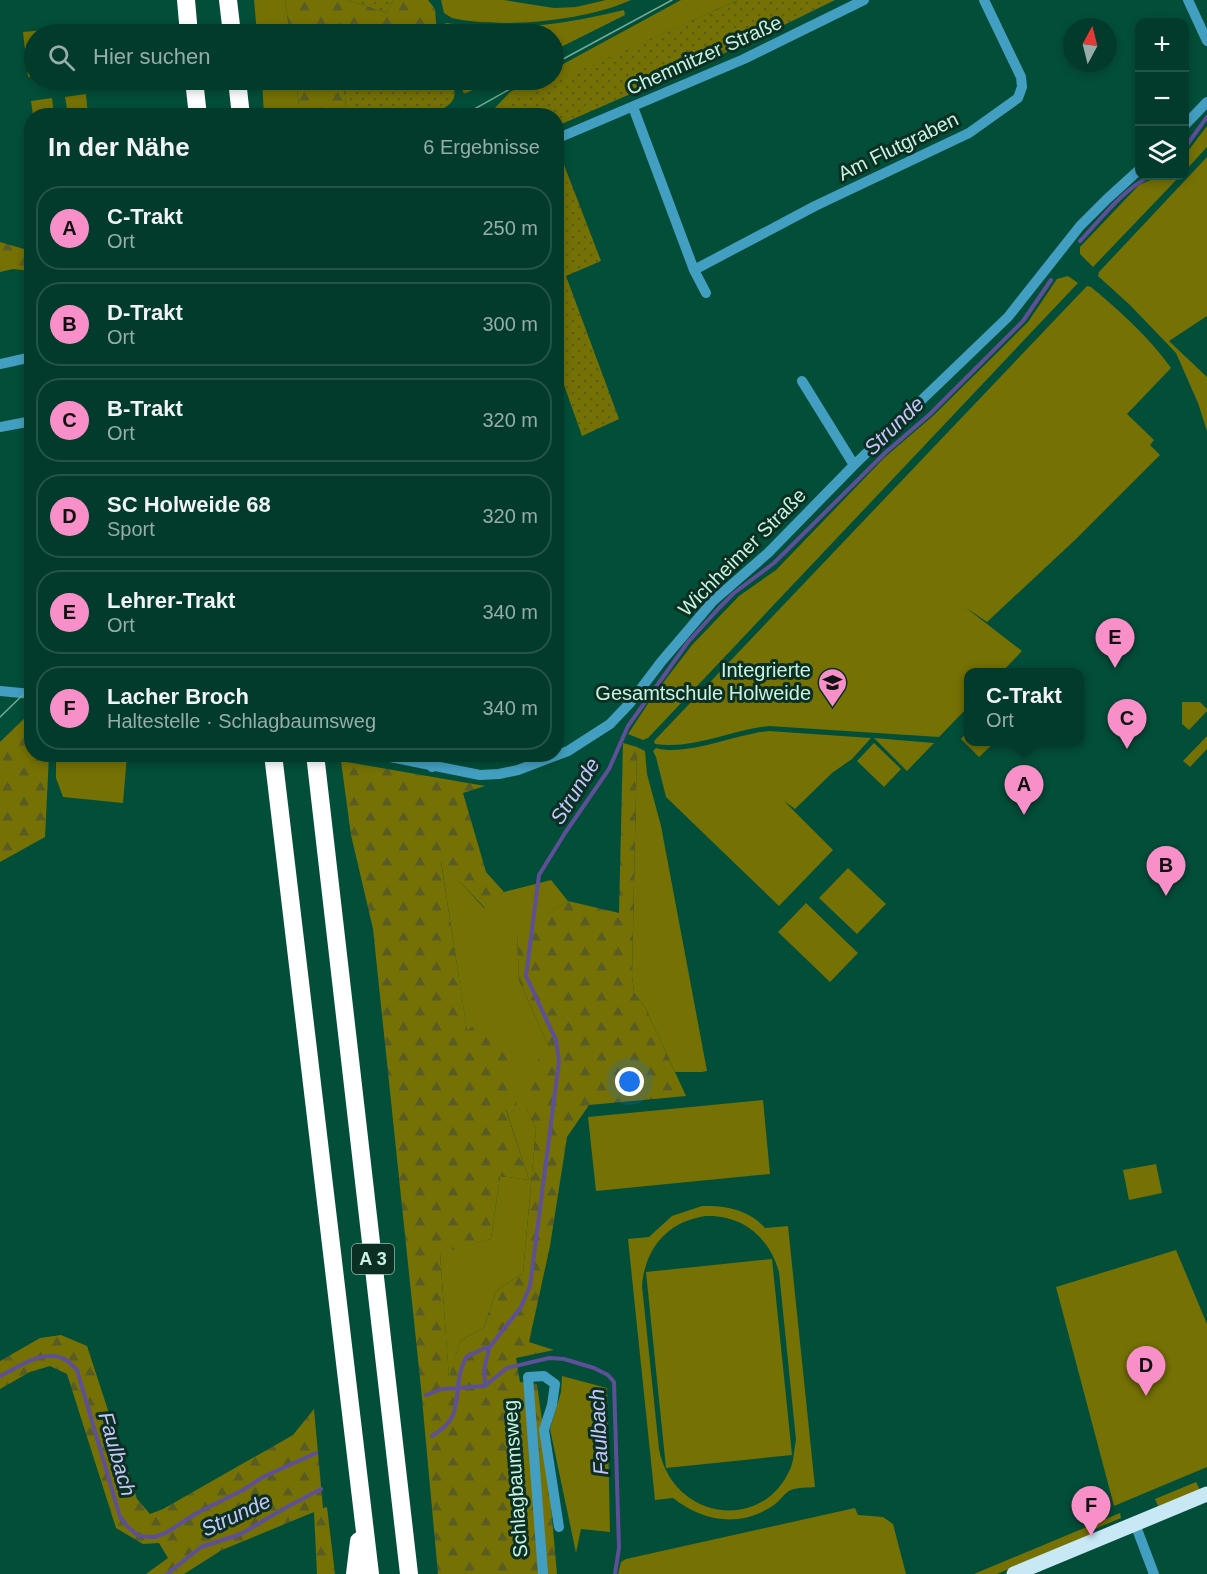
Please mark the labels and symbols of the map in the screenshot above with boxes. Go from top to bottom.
street label: Chemnitzer Straße [623,11,785,99]
north arrow [1063,18,1117,72]
street label: Am Flutgraben [834,107,962,185]
water label: Strunde [859,392,928,459]
street label: Wichheimer Straße [674,484,810,620]
pin: E [1096,618,1134,668]
place label: Integrierte Gesamtschule Holweide [595,659,811,704]
school or university icon: Integrierte Gesamtschule Holweide [816,666,848,708]
pin: C [1108,700,1146,749]
water label: Strunde [545,753,604,828]
pin: A [1004,766,1044,815]
pin: B [1146,846,1186,896]
your location [615,1067,644,1096]
road number: A 3 [352,1244,394,1274]
pin: D [1126,1346,1166,1396]
water label: Faulbach [585,1388,612,1476]
street label: Schlagbaumsweg [499,1399,531,1559]
water label: Faulbach [95,1409,140,1499]
pin: F [1072,1486,1110,1536]
water label: Strunde [198,1489,274,1541]

